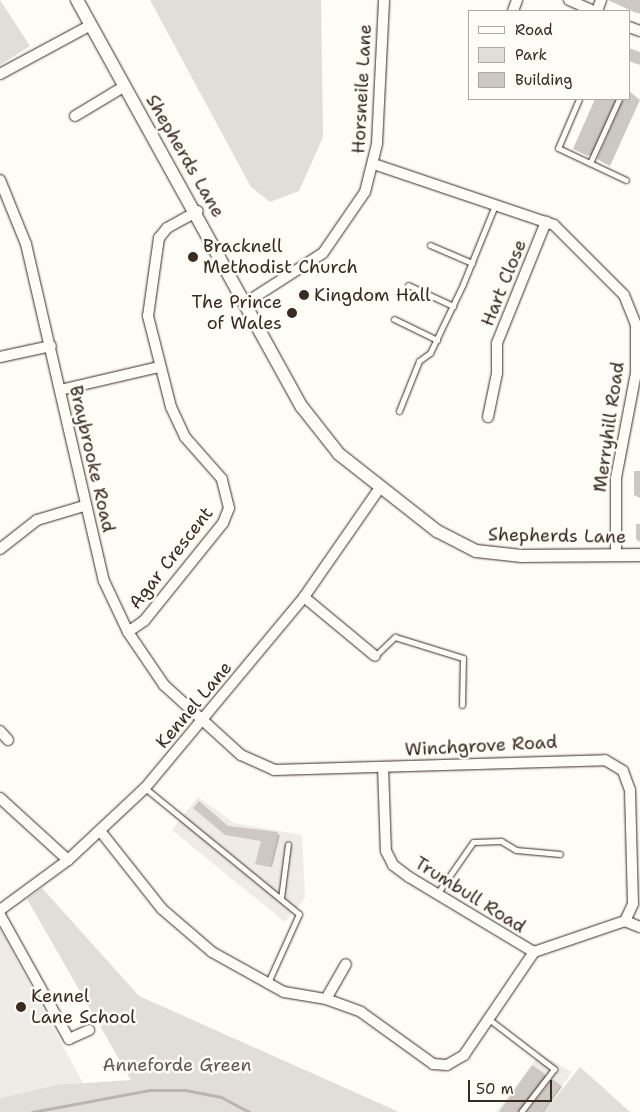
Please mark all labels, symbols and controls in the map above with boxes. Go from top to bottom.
legend [468,10,630,100]
text: Road [515,20,553,40]
street label: Horsneile Lane [348,24,376,154]
text: Park [515,45,547,65]
text: Building [515,70,572,90]
street label: Shepherds Lane [141,91,229,221]
place label: Bracknell Methodist Church [203,236,358,278]
street label: Hart Close [477,237,531,329]
marker: Bracknell Methodist Church [187,251,199,263]
place label: Kingdom Hall [314,284,431,306]
marker: Kingdom Hall [298,289,310,301]
place label: The Prince of Wales [192,292,282,334]
marker: The Prince of Wales [286,307,298,319]
street label: Merryhill Road [589,360,629,494]
street label: Braybrooke Road [65,384,119,534]
street label: Agar Crescent [124,503,218,613]
street label: Shepherds Lane [488,524,626,548]
street label: Kennel Lane [151,657,237,753]
street label: Winchgrove Road [404,731,558,761]
street label: Trumbull Road [411,852,529,938]
place label: Kennel Lane School [31,986,136,1028]
marker: Kennel Lane School [15,1001,27,1013]
park label: Anneforde Green [102,1054,252,1076]
scale bar [470,1070,554,1102]
text: 50 m [476,1079,514,1099]

